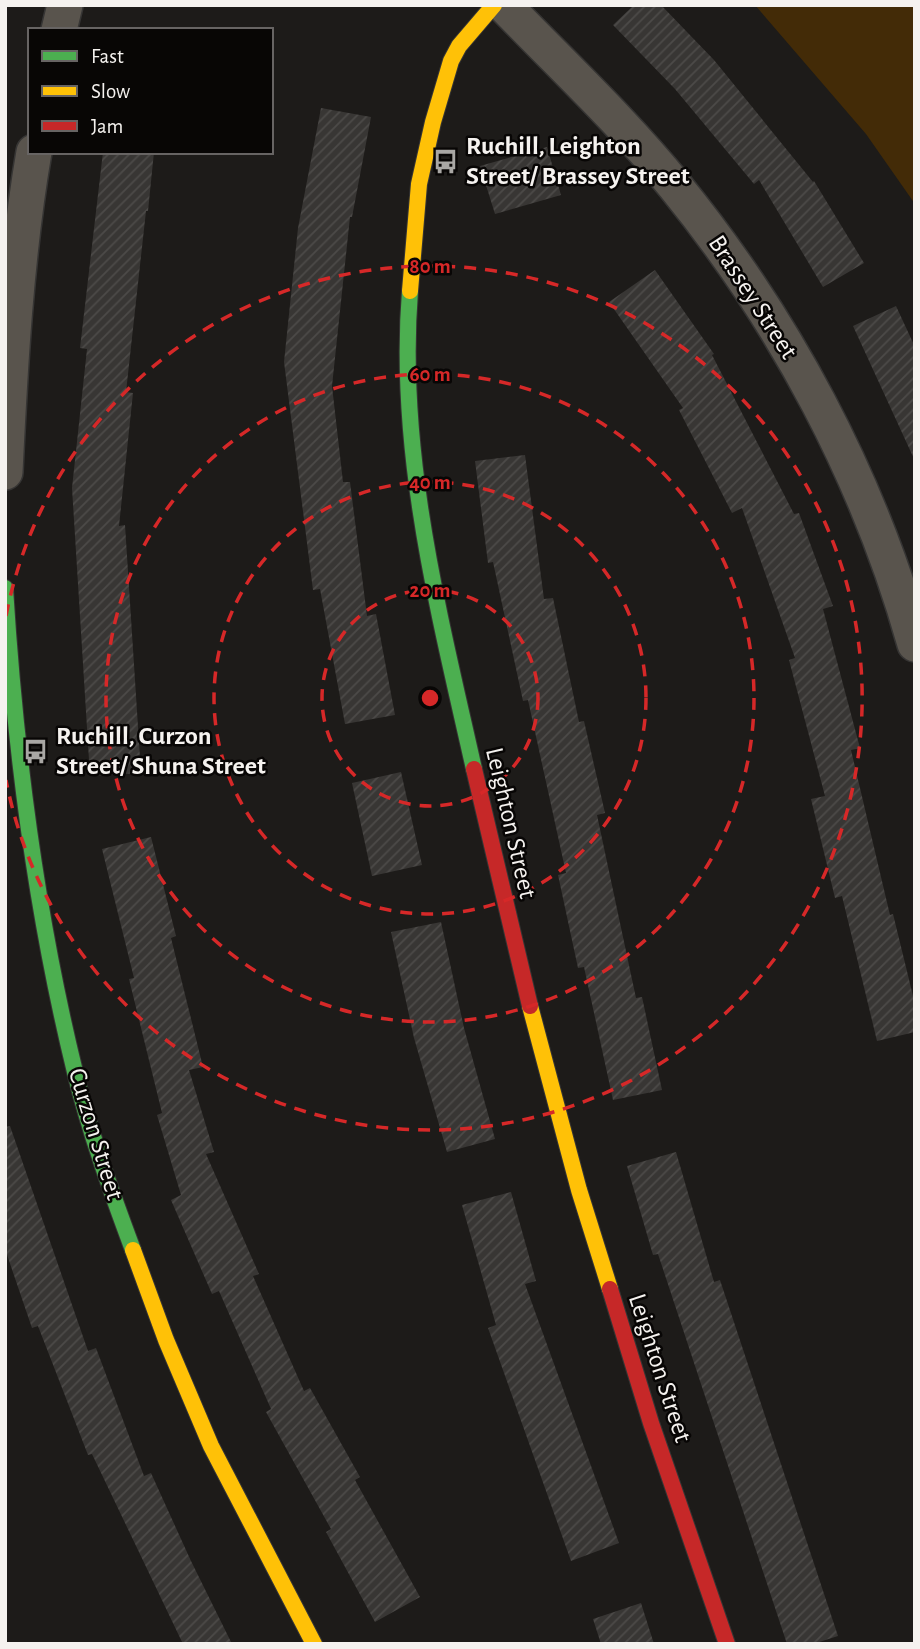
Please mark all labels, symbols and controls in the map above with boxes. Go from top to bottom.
legend [28,28,273,154]
text: Fast [91,46,124,67]
text: Slow [91,81,130,102]
text: Jam [91,116,123,137]
place label: Ruchill, Leighton Street/ Brassey Street [466,133,690,189]
bus stop icon: Ruchill, Leighton Street/ Brassey Street [432,147,460,175]
street label: Brassey Street [704,231,802,363]
text: 80 m [409,256,451,277]
text: 60 m [409,364,451,385]
text: 40 m [409,472,451,493]
text: 20 m [410,580,450,601]
centre of rings [418,686,442,710]
place label: Ruchill, Curzon Street/ Shuna Street [56,723,266,779]
bus stop icon: Ruchill, Curzon Street/ Shuna Street [22,737,50,765]
street label: Leighton Street [481,745,541,901]
street label: Curzon Street [64,1065,128,1203]
street label: Leighton Street [624,1291,696,1445]

